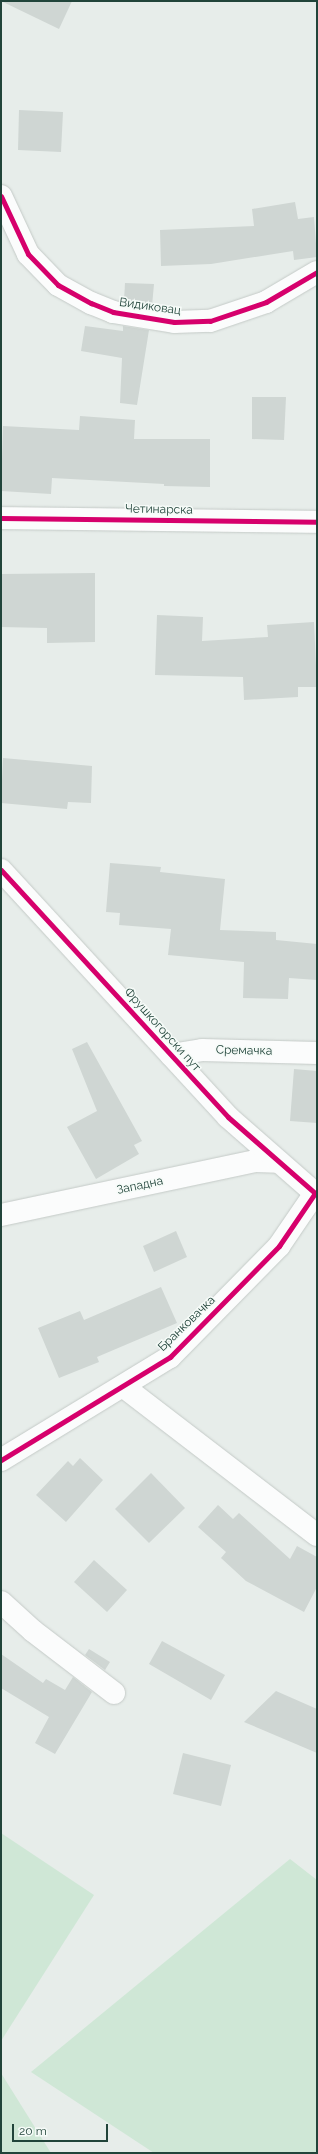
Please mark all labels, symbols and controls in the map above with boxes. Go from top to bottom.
street label: Видиковац [118,296,182,318]
street label: Четинарска [125,502,193,518]
street label: Фрушкогорски пут [121,985,203,1075]
street label: Сремачка [216,1043,272,1059]
street label: Западна [116,1174,164,1198]
street label: Бранковачка [155,1293,219,1355]
scale bar [14,2116,110,2142]
text: 20 m [19,2124,47,2138]

